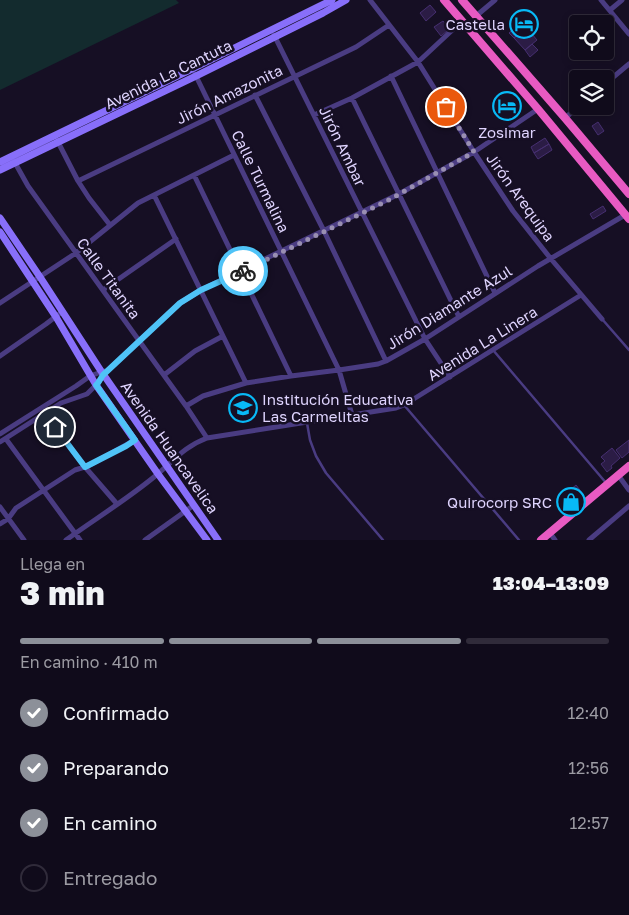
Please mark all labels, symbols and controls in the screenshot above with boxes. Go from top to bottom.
hotel icon: Castella [509,9,539,39]
place label: Castella [446,15,505,33]
map controls [569,15,614,115]
button: locate [569,15,614,60]
street label: Avenida La Cantuta [102,35,234,113]
street label: Jirón Amazonita [173,60,285,128]
button: layers [569,70,614,115]
pin [425,86,467,128]
hotel icon: Zosimar [492,91,522,121]
icon: bag [432,93,460,121]
street label: Jirón Ambar [316,103,370,189]
place label: Zosimar [478,123,536,141]
street label: Calle Turmalina [228,127,294,235]
street label: Jirón Arequipa [483,149,559,245]
street label: Calle Titanita [73,234,145,322]
courier [218,246,268,296]
icon: bike [229,257,257,285]
street label: Jirón Diamante Azul [383,261,515,353]
street label: Avenida La Linera [424,302,540,384]
street label: Avenida Huancavelica [117,377,223,517]
place label: Institución Educativa Las Carmelitas [262,390,413,425]
school or university icon: Institución Educativa Las Carmelitas [228,393,258,423]
pin [34,406,76,448]
icon: home [41,413,69,441]
shop icon: Quirocorp SRC [556,487,586,517]
place label: Quirocorp SRC [447,493,552,511]
text: Llega en [20,554,85,574]
text: 13:04–13:09 [493,571,609,594]
text: 3 min [20,574,105,612]
text: En camino · 410 m [20,652,158,672]
icon: check [20,699,48,727]
text: Confirmado [63,701,169,724]
text: 12:40 [567,703,609,723]
icon: check [20,754,48,782]
text: Preparando [63,756,169,779]
text: 12:56 [568,758,609,778]
icon: check [20,809,48,837]
text: En camino [63,811,157,834]
text: 12:57 [569,813,609,833]
text: Entregado [63,866,157,889]

